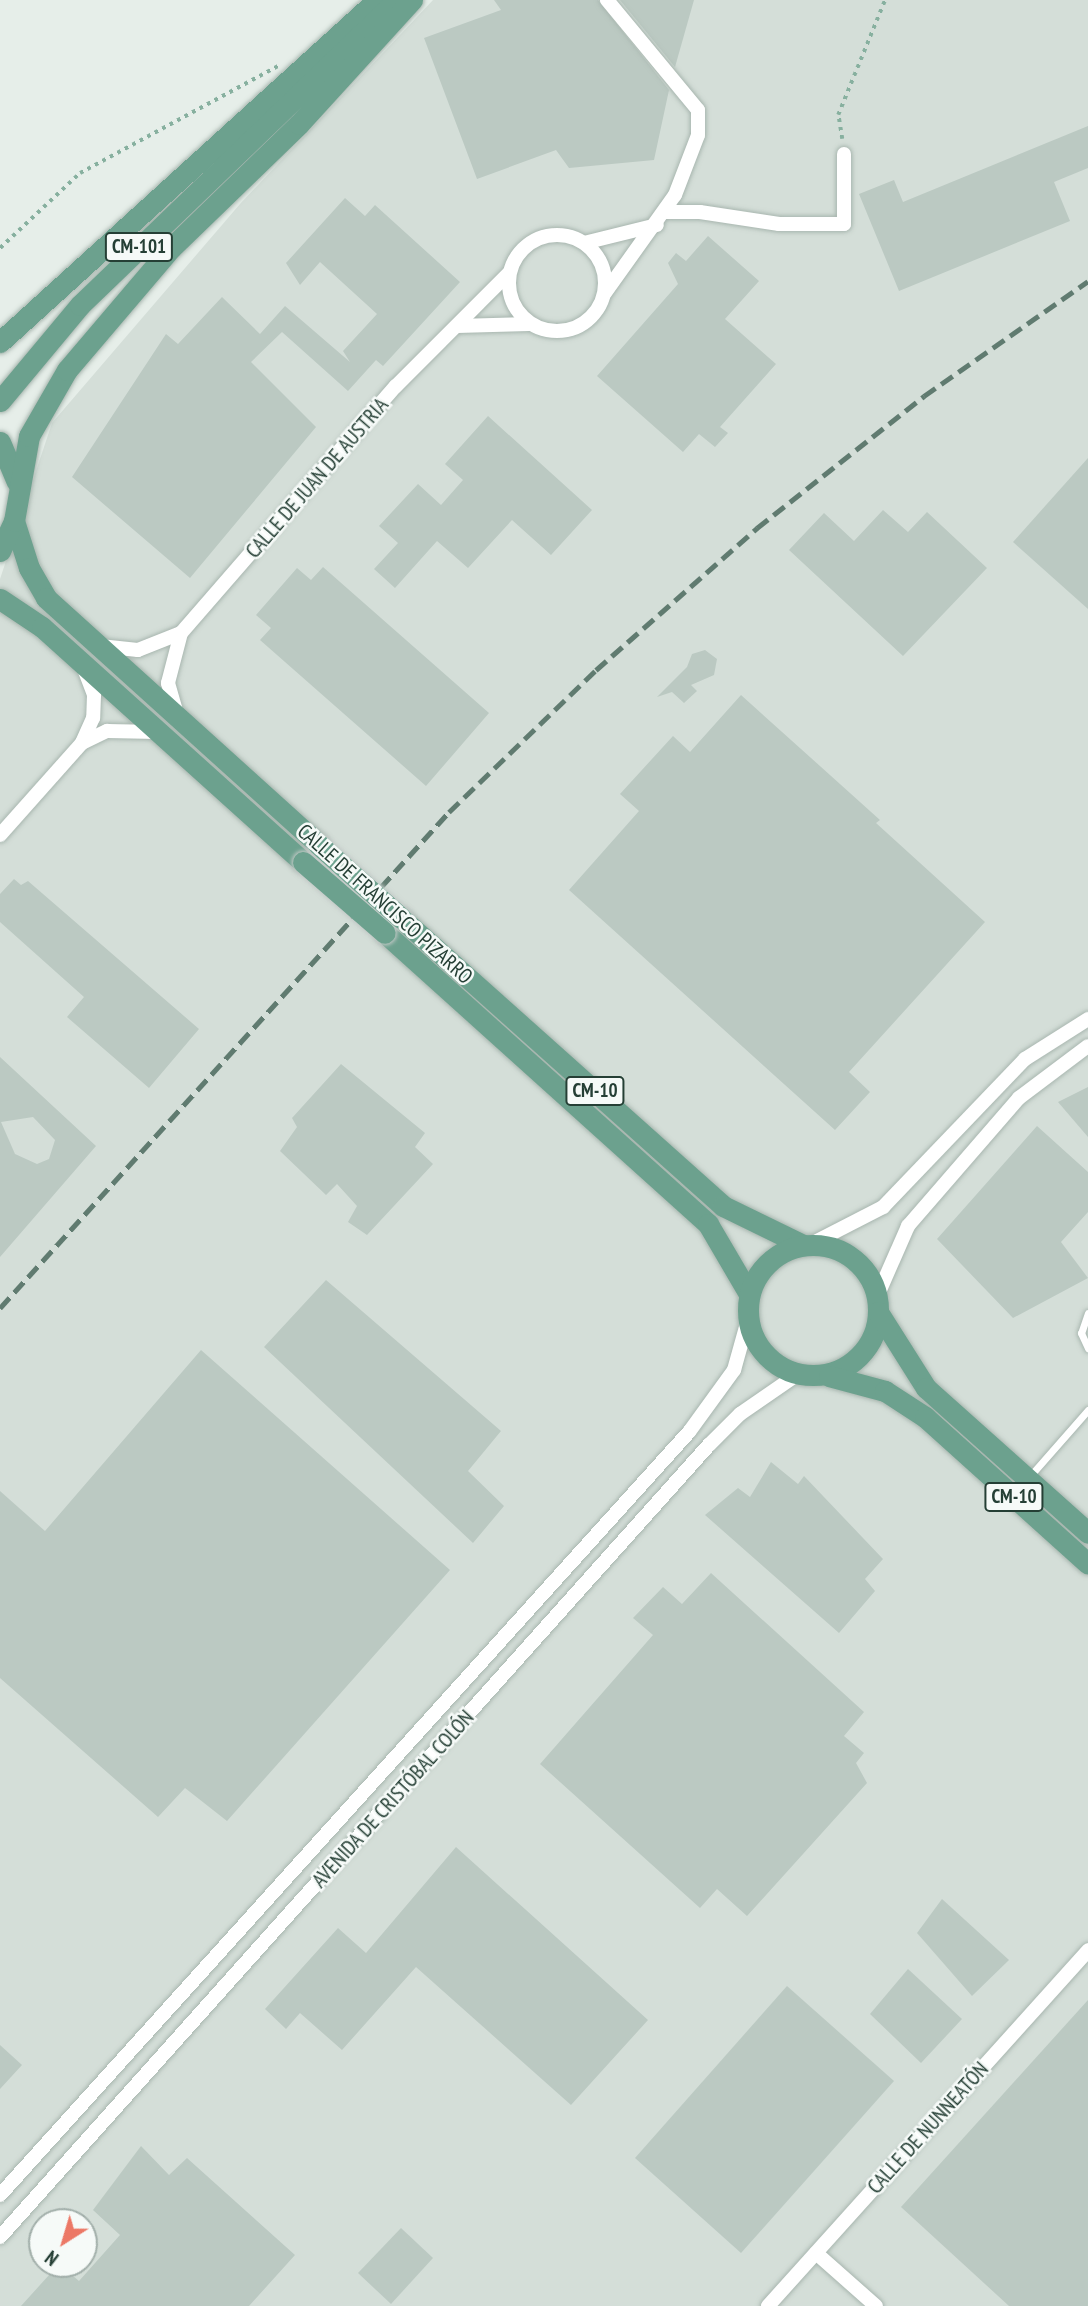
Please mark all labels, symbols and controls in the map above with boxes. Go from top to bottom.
road number: CM-101 [104,232,174,262]
street label: CALLE DE JUAN DE AUSTRIA [240,392,394,564]
street label: CALLE DE FRANCISCO PIZARRO [292,819,478,989]
road number: CM-10 [565,1076,625,1106]
road number: CM-10 [984,1482,1044,1512]
street label: AVENIDA DE CRISTÓBAL COLÓN [306,1705,480,1893]
street label: CALLE DE NUNNEATÓN [862,2057,994,2199]
north arrow [28,2208,98,2278]
text: N [40,2246,63,2271]

